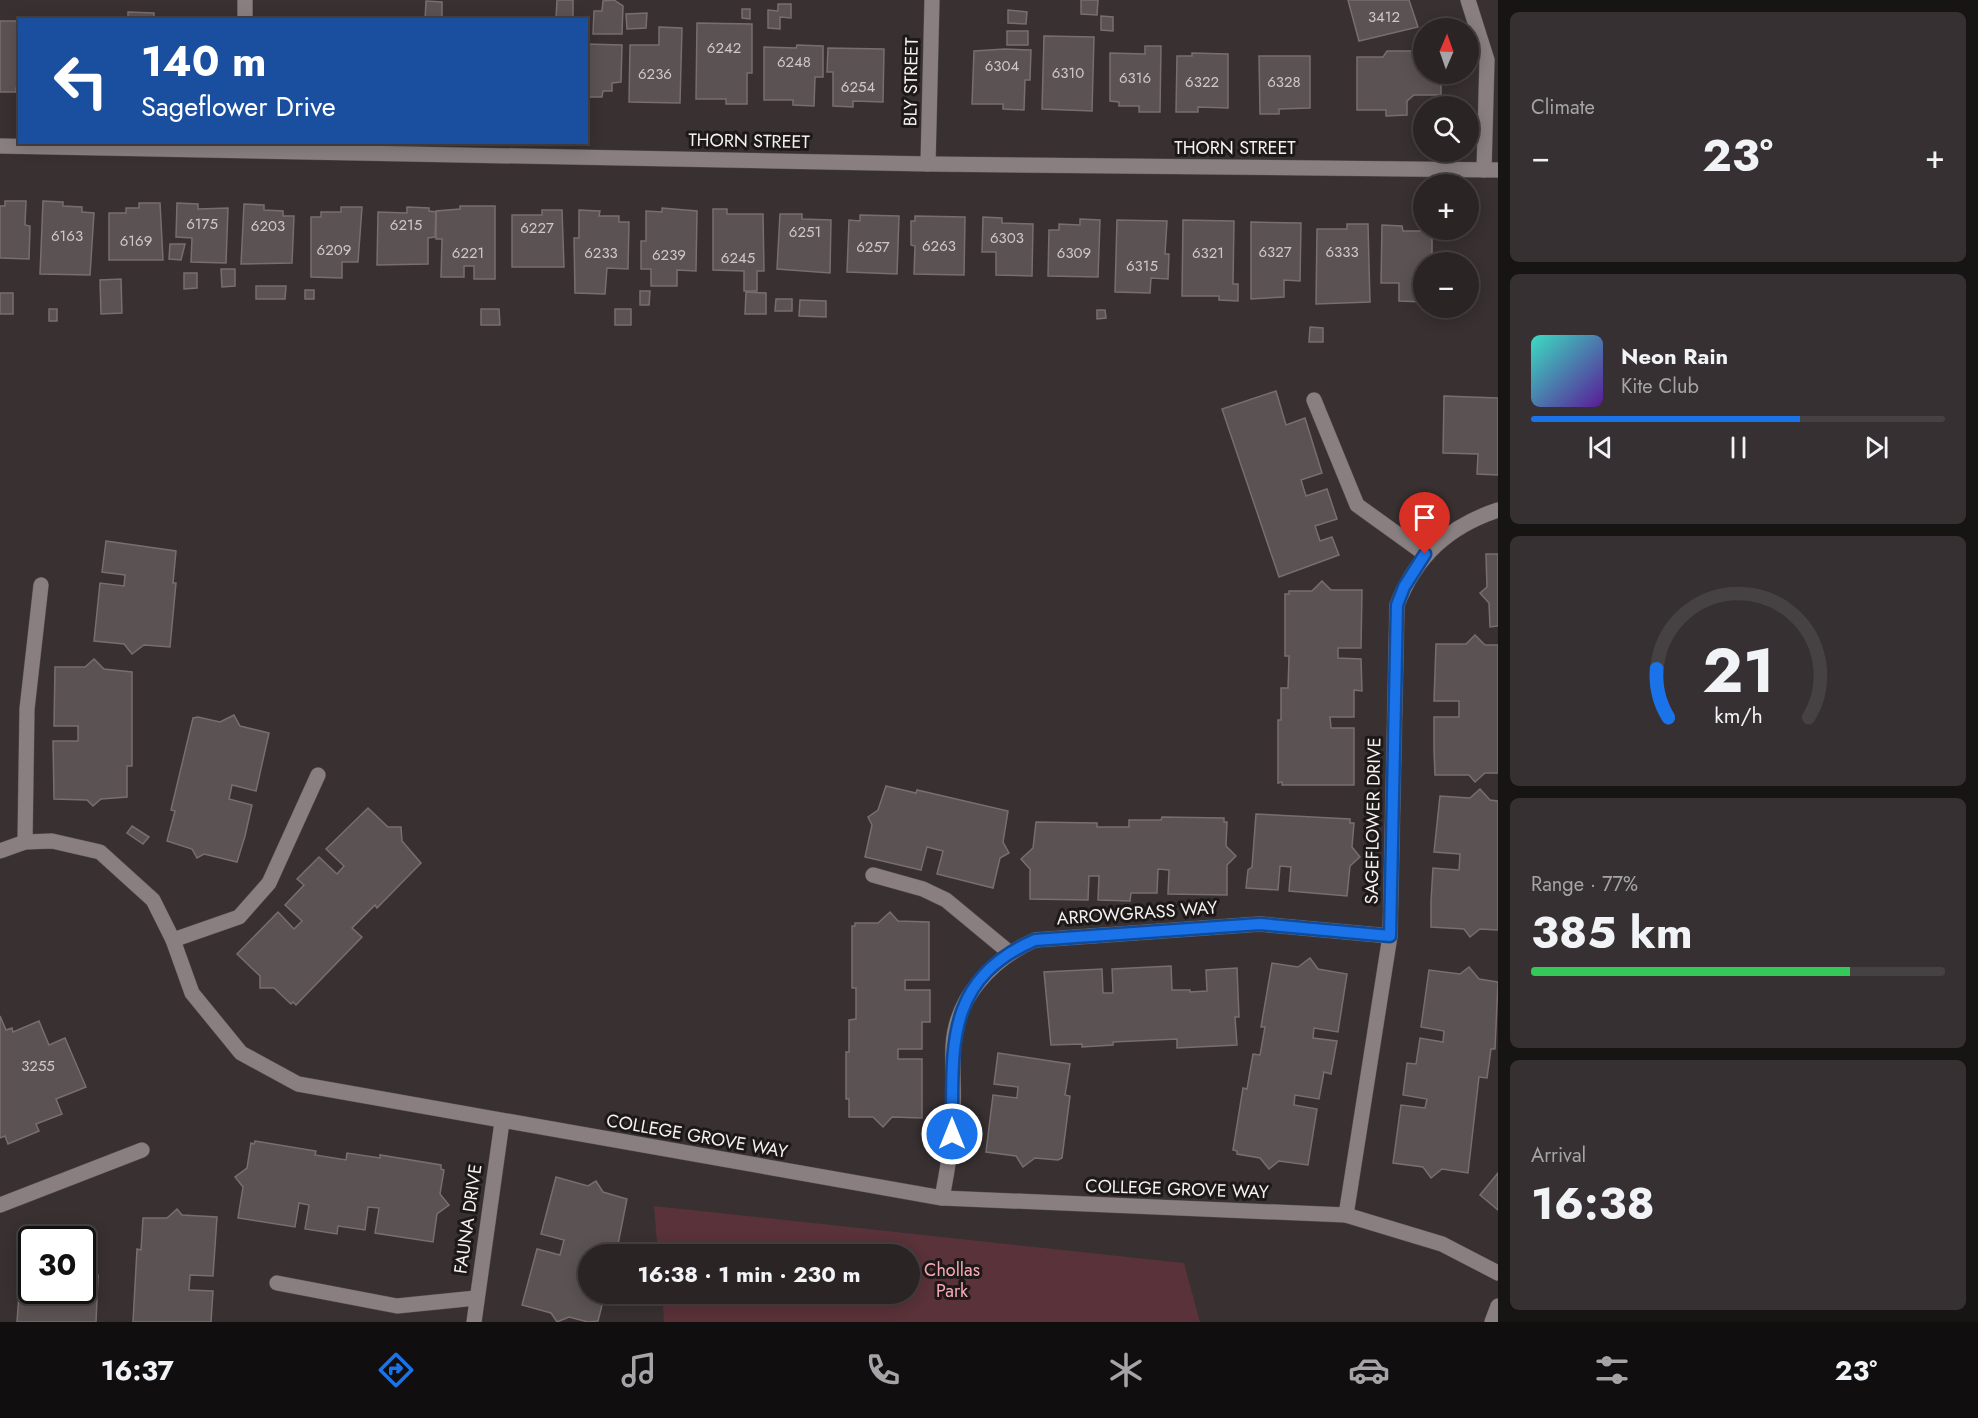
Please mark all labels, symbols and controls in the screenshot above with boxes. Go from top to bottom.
house number: 3412 [1368,6,1400,28]
north arrow [1413,18,1479,84]
map controls [1413,18,1479,318]
text: 140 m [141,31,267,92]
house number: 6242 [707,37,741,59]
street label: BLY STREET [897,37,925,127]
icon: left [42,42,120,120]
house number: 6248 [777,51,811,73]
house number: 6304 [985,55,1020,77]
house number: 6310 [1052,62,1084,84]
house number: 6236 [638,63,672,85]
house number: 6316 [1119,67,1151,89]
house number: 6322 [1185,71,1219,93]
house number: 6328 [1267,71,1301,93]
house number: 6254 [841,76,875,98]
text: Sageflower Drive [141,87,336,126]
text: Climate [1531,93,1595,122]
button: search [1413,96,1479,162]
text: 23° [1702,123,1773,188]
street label: THORN STREET [688,127,811,155]
text: − [1531,133,1550,180]
text: + [1925,133,1945,180]
street label: THORN STREET [1174,135,1296,161]
button: + [1413,174,1479,240]
house number: 6175 [186,213,218,235]
house number: 6215 [390,214,422,236]
house number: 6203 [251,215,285,237]
house number: 6227 [520,217,554,239]
house number: 6251 [789,221,821,243]
house number: 6163 [51,225,83,247]
house number: 6303 [990,227,1024,249]
house number: 6169 [120,230,152,252]
house number: 6263 [922,235,956,257]
house number: 6257 [856,236,890,258]
house number: 6209 [317,239,351,261]
house number: 6327 [1258,241,1292,263]
house number: 6333 [1325,241,1359,263]
house number: 6221 [452,242,484,264]
house number: 6233 [584,242,618,264]
house number: 6309 [1057,242,1091,264]
house number: 6321 [1192,242,1224,264]
house number: 6239 [652,244,686,266]
house number: 6245 [721,247,755,269]
button: − [1413,252,1479,318]
house number: 6315 [1126,255,1158,277]
text: Neon Rain [1621,340,1728,372]
text: Kite Club [1621,372,1699,401]
icon: previous [1584,431,1617,464]
icon: pause [1722,431,1755,464]
icon: next [1860,431,1893,464]
pin [1399,492,1450,554]
icon: arrive [1408,501,1441,534]
text: 21 [1702,625,1774,715]
text: km/h [1714,700,1762,731]
street label: SAGEFLOWER DRIVE [1359,737,1387,905]
text: Range · 77% [1531,870,1638,899]
street label: ARROWGRASS WAY [1056,894,1219,932]
text: 385 km [1531,900,1693,965]
house number: 3255 [21,1055,55,1077]
position arrow [920,1102,984,1166]
street label: COLLEGE GROVE WAY [604,1107,791,1165]
text: Arrival [1531,1141,1586,1170]
street label: FAUNA DRIVE [447,1162,489,1276]
text: 16:38 [1531,1171,1655,1236]
street label: COLLEGE GROVE WAY [1085,1173,1270,1205]
speed limit sign: 30 [18,1226,96,1304]
park label: Chollas Park [924,1257,980,1304]
text: 16:38 · 1 min · 230 m [638,1258,860,1290]
icon: directions [375,1349,417,1391]
icon: music [618,1349,660,1391]
icon: phone [862,1349,904,1391]
icon: climate [1105,1349,1147,1391]
icon: car [1348,1349,1390,1391]
icon: filters [1591,1349,1633,1391]
text: 16:37 [101,1351,174,1390]
text: 23° [1835,1351,1877,1390]

